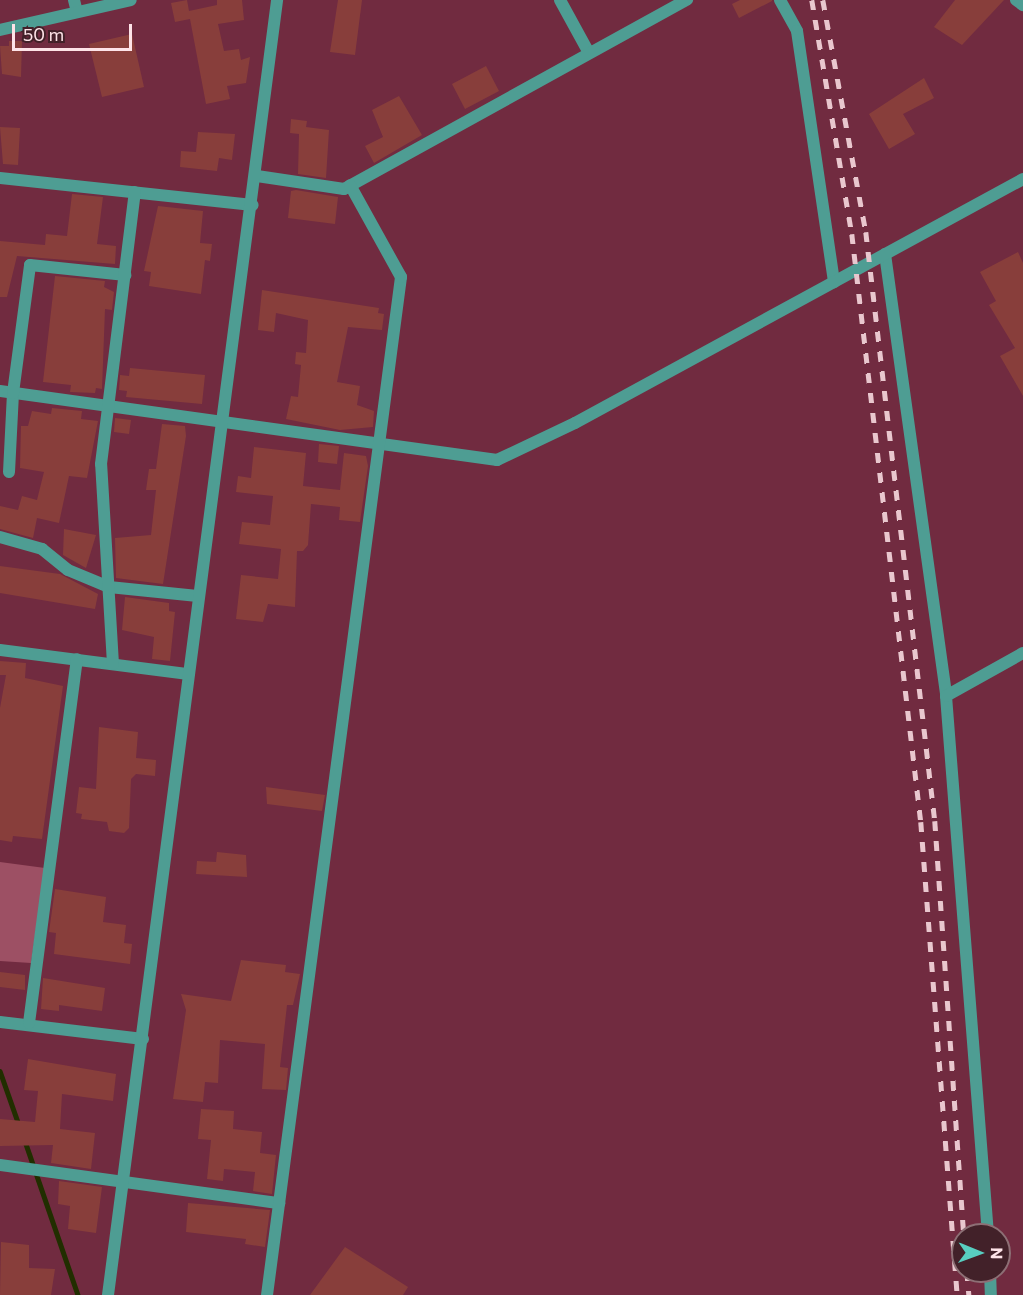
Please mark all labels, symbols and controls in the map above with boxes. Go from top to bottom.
scale bar [15,12,135,50]
text: 50 m [23,23,64,45]
north arrow [951,1223,1011,1283]
text: N [988,1247,1007,1259]

